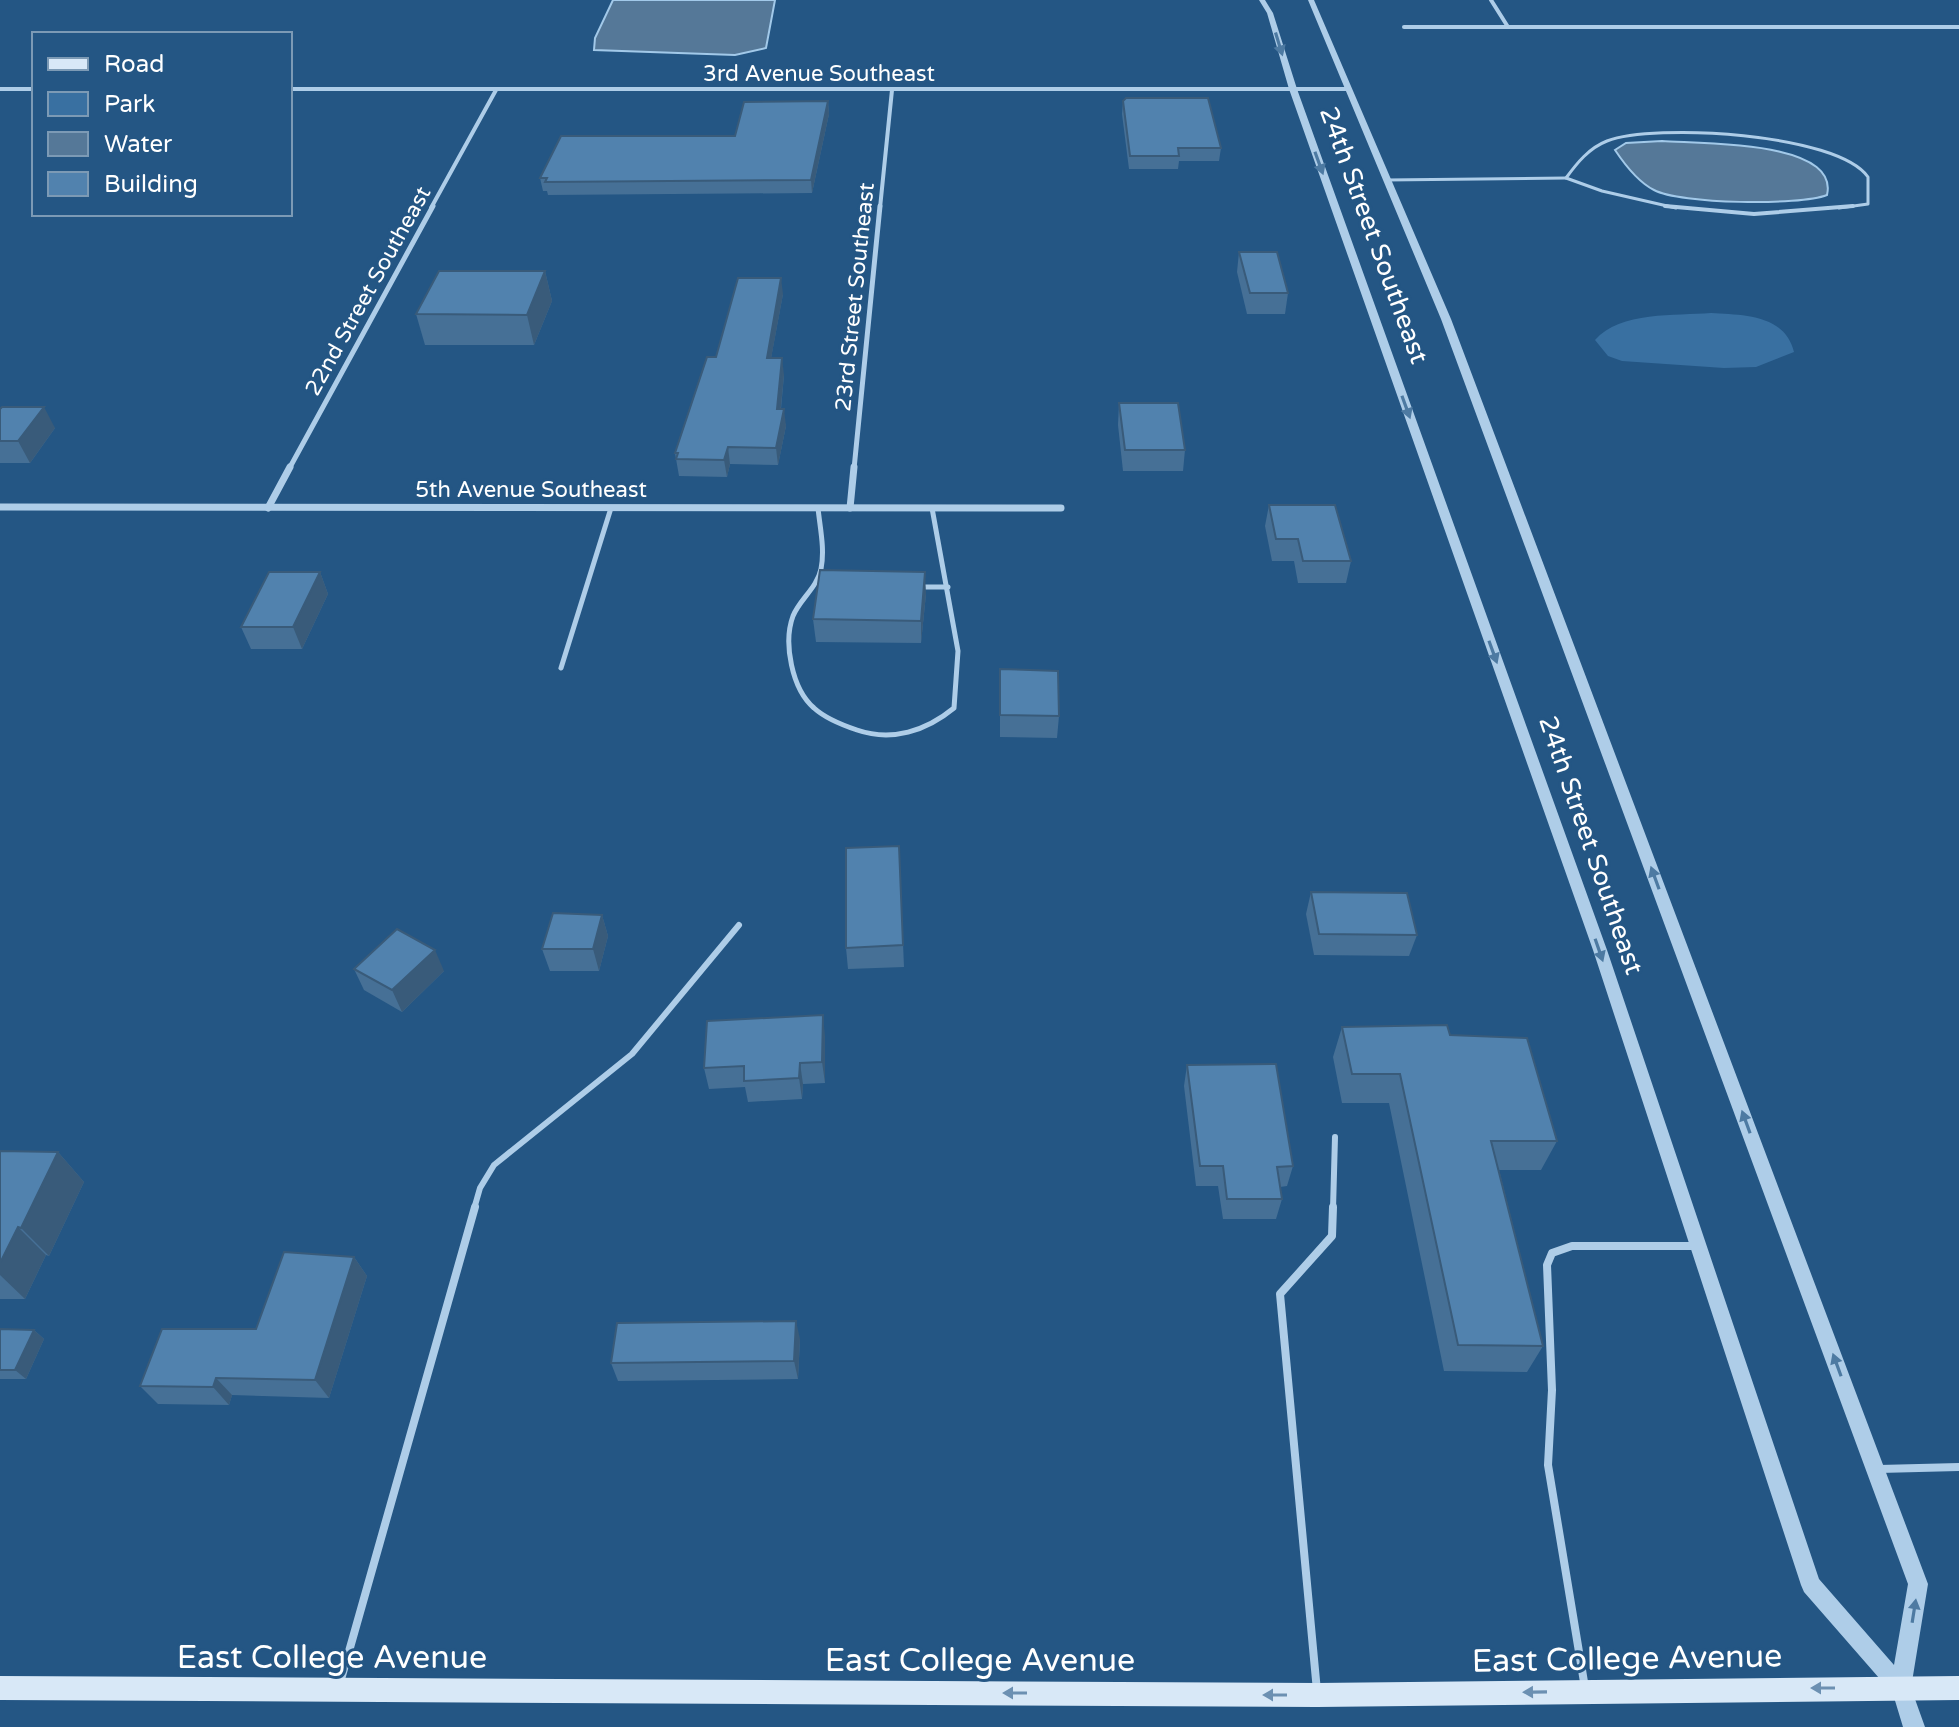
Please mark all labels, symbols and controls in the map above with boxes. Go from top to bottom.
legend [32,32,292,216]
one-way arrow [1273,32,1286,56]
text: Road [104,50,164,79]
street label: 3rd Avenue Southeast [703,61,935,87]
text: Park [104,90,155,119]
street label: 24th Street Southeast [1313,102,1435,368]
text: Water [104,130,173,159]
one-way arrow [1313,151,1326,175]
text: Building [104,170,198,199]
street label: 23rd Street Southeast [830,181,880,413]
street label: 22nd Street Southeast [300,182,436,400]
one-way arrow [1400,396,1413,420]
street label: 5th Avenue Southeast [415,477,647,503]
one-way arrow [1488,641,1500,665]
street label: 24th Street Southeast [1532,712,1650,978]
one-way arrow [1648,866,1661,890]
one-way arrow [1594,938,1606,962]
one-way arrow [1739,1110,1752,1134]
one-way arrow [1830,1353,1843,1377]
one-way arrow [1908,1598,1920,1623]
street label: East College Avenue [1472,1637,1782,1681]
street label: East College Avenue [177,1639,487,1677]
street label: East College Avenue [825,1642,1135,1680]
one-way arrow [1810,1682,1835,1694]
one-way arrow [1522,1686,1547,1698]
one-way arrow [1002,1687,1027,1699]
one-way arrow [1262,1689,1287,1701]

